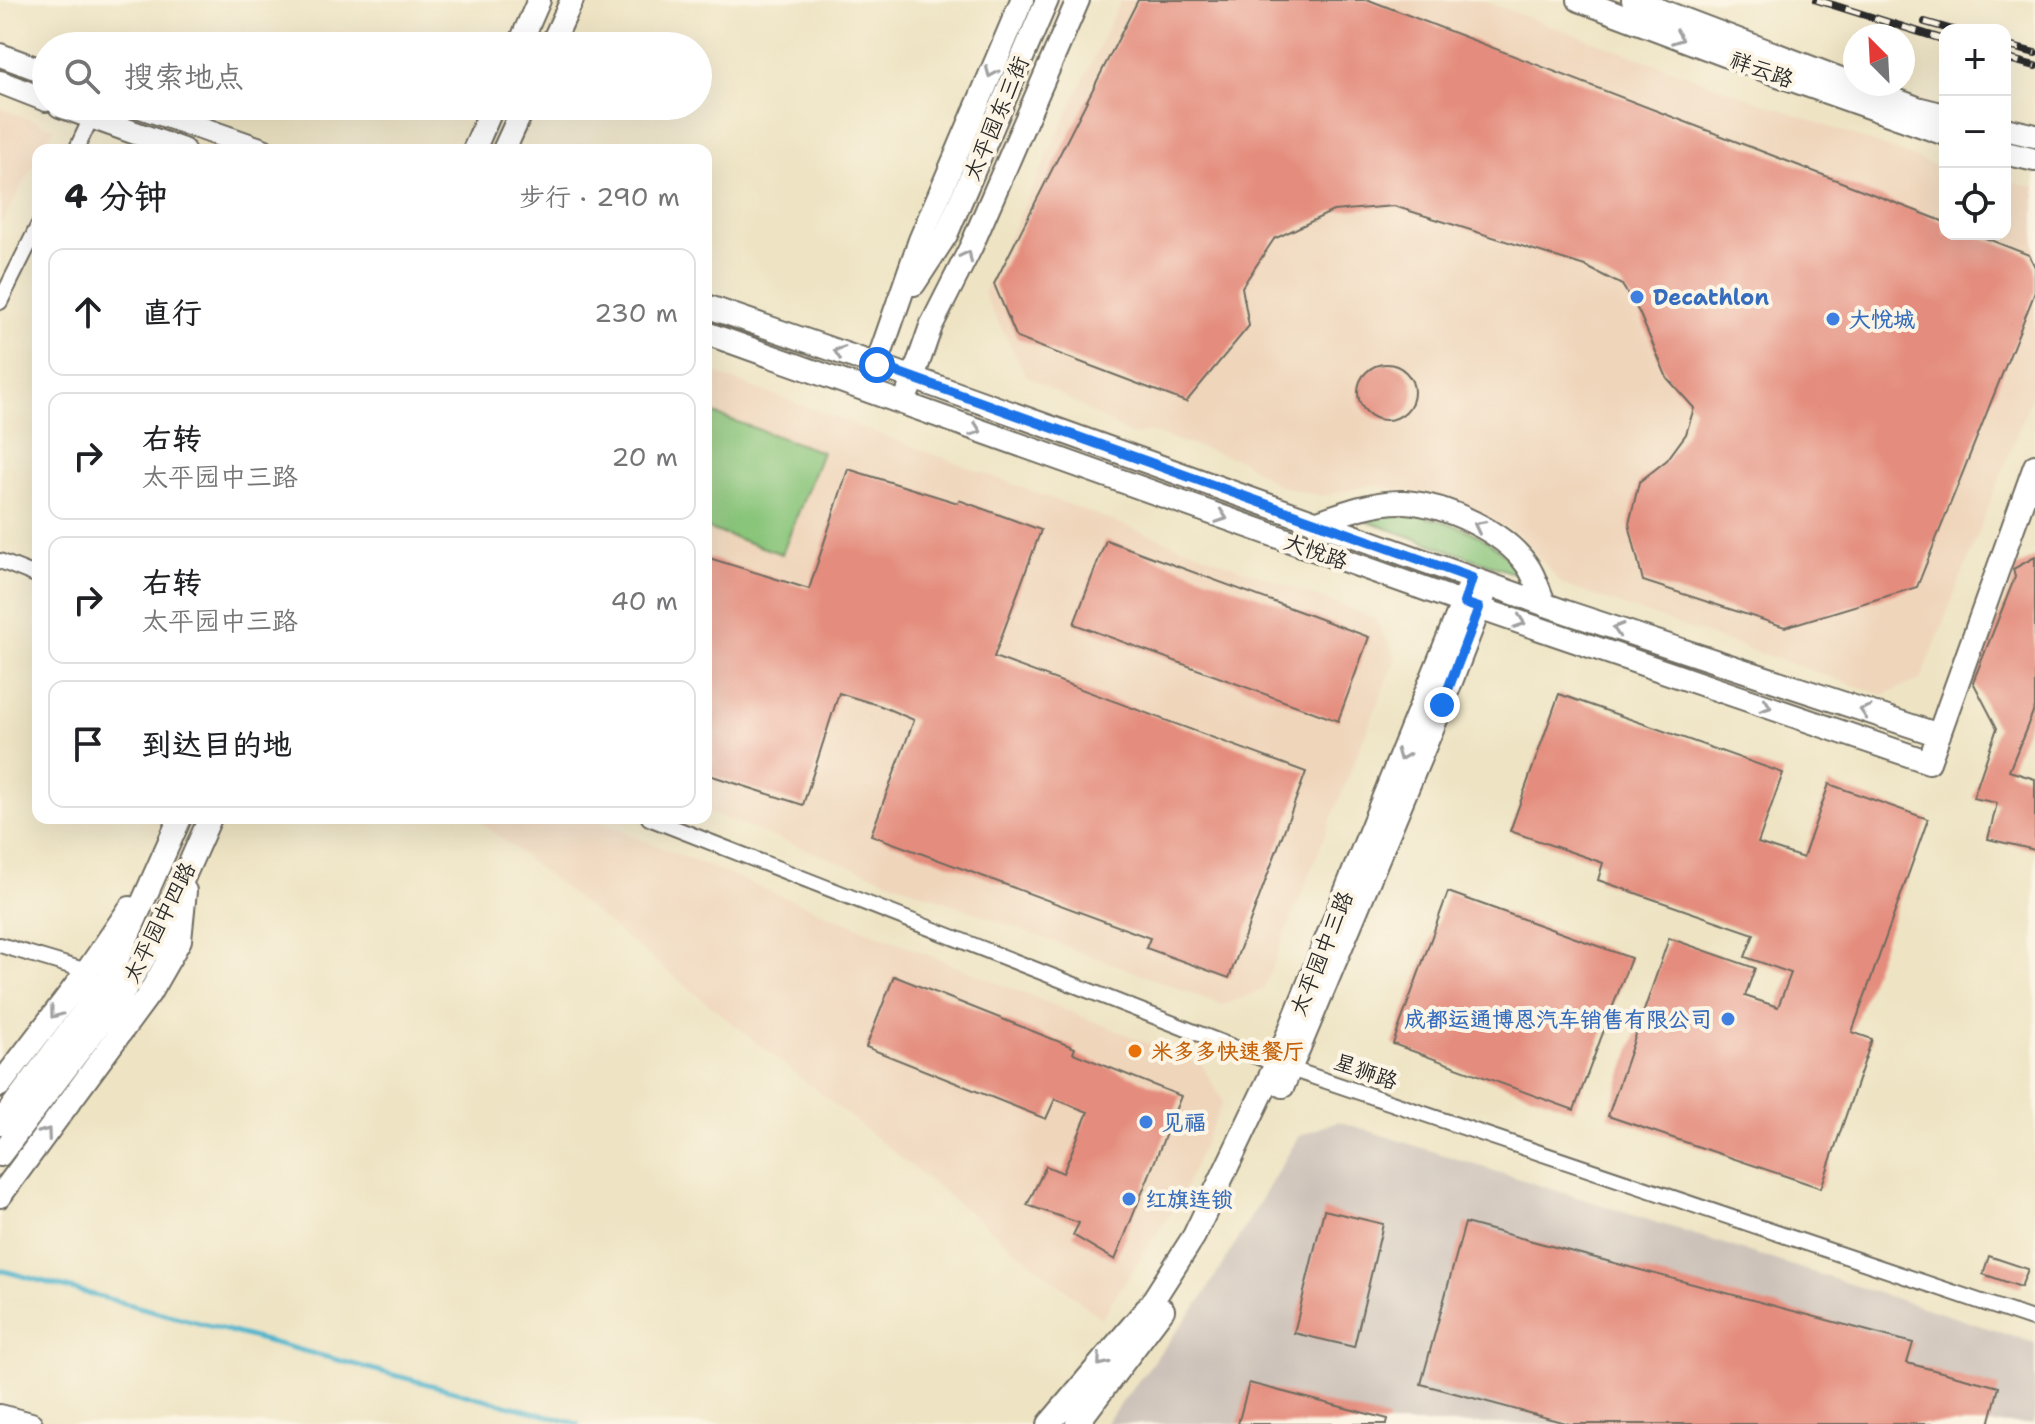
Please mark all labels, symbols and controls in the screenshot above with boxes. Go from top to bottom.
north arrow [1843,24,1915,96]
map controls [1939,24,2011,240]
button: + [1939,24,2011,96]
one-way arrow [1670,28,1684,45]
search box [32,32,712,120]
street label: 祥云路 [1726,45,1798,94]
street label: 太平园东三街 [957,52,1036,185]
icon: search [60,54,104,98]
text: 搜索地点 [124,56,244,97]
one-way arrow [985,64,1001,78]
button: − [1939,96,2011,168]
button: locate [1939,168,2011,240]
text: 4 分钟 [64,173,168,219]
text: 步行 · 290 m [519,179,680,214]
one-way arrow [957,249,972,264]
place label: Decathlon [1653,283,1769,312]
marker: Decathlon [1628,288,1646,306]
icon: ahead [66,290,110,334]
text: 直行 [142,292,202,333]
text: 230 m [594,295,678,330]
place label: 大悦城 [1849,305,1915,334]
marker: 大悦城 [1824,310,1842,328]
one-way arrow [833,345,847,361]
route start [859,347,895,383]
text: 右转 [142,418,202,459]
one-way arrow [969,421,983,437]
icon: right [66,434,110,478]
text: 20 m [611,439,678,474]
text: 太平园中三路 [142,459,298,494]
one-way arrow [1214,508,1228,524]
one-way arrow [1472,521,1487,536]
street label: 大悦路 [1280,527,1352,576]
text: 右转 [142,562,202,603]
icon: right [66,578,110,622]
text: 40 m [611,583,678,618]
text: 太平园中三路 [142,603,298,638]
one-way arrow [1512,612,1526,629]
one-way arrow [1612,623,1626,639]
route end [1424,687,1460,723]
one-way arrow [1758,697,1772,713]
one-way arrow [1859,704,1873,720]
icon: arrive [66,722,110,766]
text: 到达目的地 [142,724,292,765]
one-way arrow [1395,747,1412,761]
street label: 太平园中四路 [117,857,202,988]
street label: 太平园中三路 [1283,887,1360,1020]
one-way arrow [51,1004,65,1019]
place label: 成都运通博恩汽车销售有限公司 [1404,1005,1712,1034]
marker: 成都运通博恩汽车销售有限公司 [1719,1010,1737,1028]
place label: 米多多快速餐厅 [1151,1037,1305,1066]
marker: 米多多快速餐厅 [1126,1042,1144,1060]
street label: 星狮路 [1330,1047,1402,1096]
place label: 见福 [1162,1108,1206,1137]
marker: 见福 [1137,1113,1155,1131]
one-way arrow [37,1128,51,1142]
place label: 红旗连锁 [1145,1185,1233,1214]
marker: 红旗连锁 [1120,1190,1138,1208]
one-way arrow [1097,1352,1112,1367]

